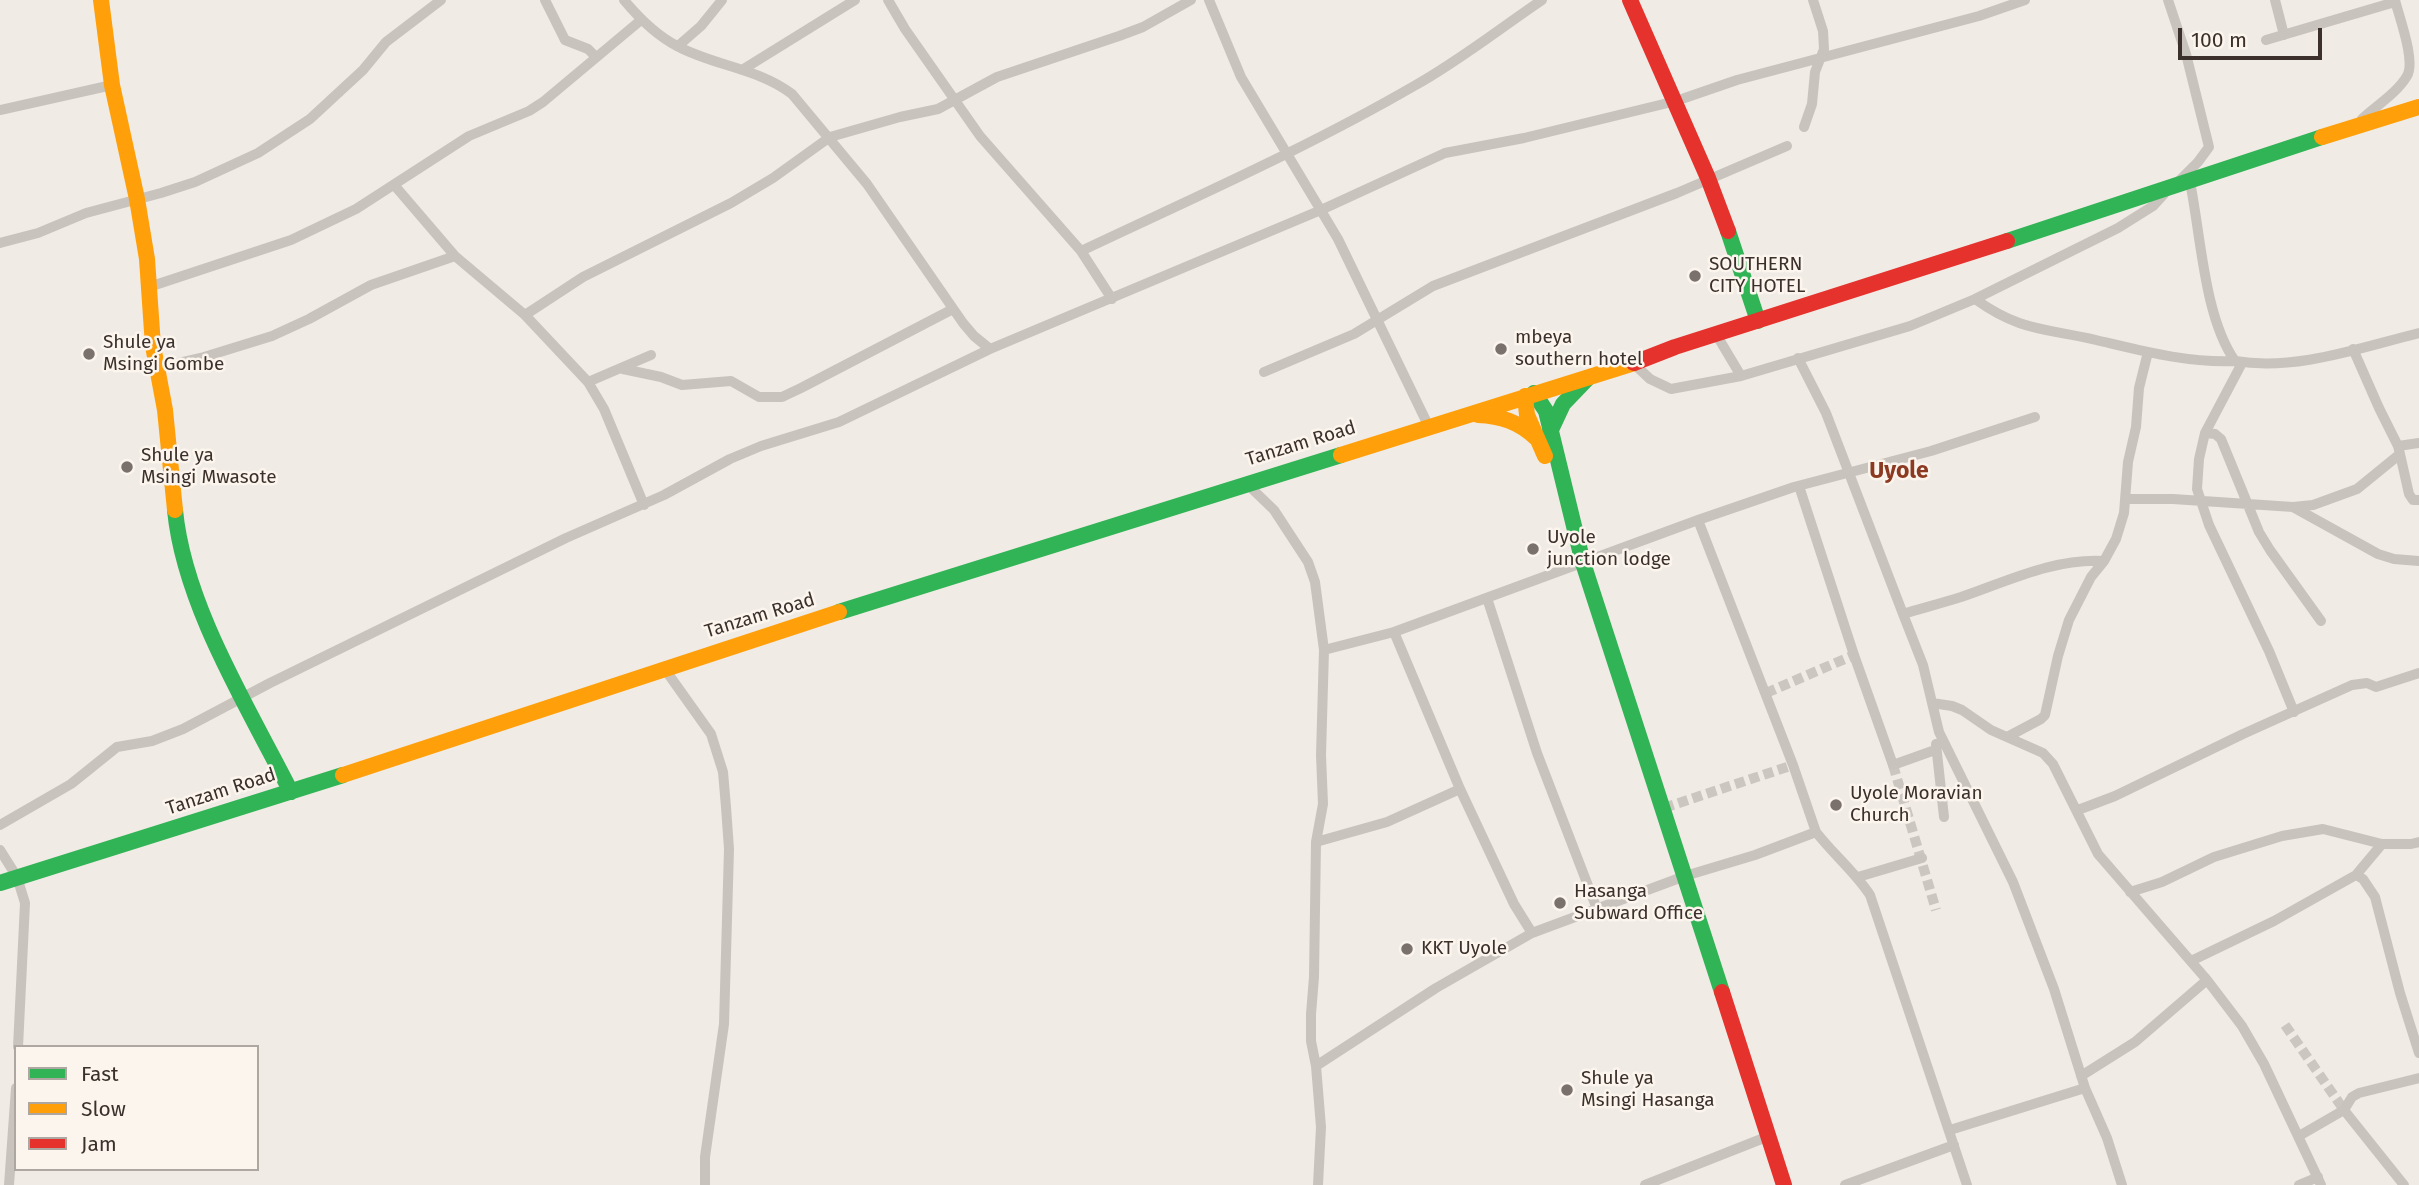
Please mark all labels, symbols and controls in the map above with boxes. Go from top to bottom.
scale bar [2181,14,2324,58]
text: 100 m [2191,27,2247,53]
place label: SOUTHERN CITY HOTEL [1709,254,1805,298]
marker: SOUTHERN CITY HOTEL [1687,268,1703,284]
place label: mbeya southern hotel [1515,327,1643,371]
place label: Shule ya Msingi Gombe [103,332,224,376]
marker: mbeya southern hotel [1493,341,1509,357]
marker: Shule ya Msingi Gombe [81,346,97,362]
street label: Tanzam Road [1243,416,1359,472]
place label: Shule ya Msingi Mwasote [141,445,277,489]
district label: Uyole [1869,458,1929,486]
marker: Shule ya Msingi Mwasote [119,459,135,475]
place label: Uyole junction lodge [1547,527,1671,571]
marker: Uyole junction lodge [1525,541,1541,557]
street label: Tanzam Road [702,588,818,644]
street label: Tanzam Road [163,764,279,820]
place label: Uyole Moravian Church [1850,783,1983,827]
marker: Uyole Moravian Church [1828,797,1844,813]
place label: Hasanga Subward Office [1574,881,1703,925]
marker: Hasanga Subward Office [1552,895,1568,911]
place label: KKT Uyole [1421,938,1507,960]
marker: KKT Uyole [1399,941,1415,957]
legend [14,1045,259,1171]
text: Fast [81,1061,119,1087]
place label: Shule ya Msingi Hasanga [1581,1068,1714,1112]
marker: Shule ya Msingi Hasanga [1559,1082,1575,1098]
text: Slow [81,1096,126,1122]
text: Jam [81,1131,117,1157]

